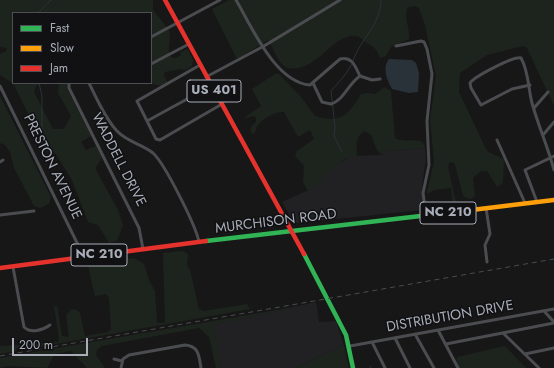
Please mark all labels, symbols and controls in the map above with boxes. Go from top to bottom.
legend [12,12,152,84]
text: Fast [50,19,69,37]
text: Slow [50,39,74,57]
text: Jam [50,59,68,77]
road number: US 401 [187,80,241,102]
street label: WADDELL DRIVE [87,110,149,210]
street label: PRESTON AVENUE [19,112,85,222]
road number: NC 210 [420,202,476,224]
street label: MURCHISON ROAD [214,206,338,238]
road number: NC 210 [71,244,127,266]
street label: DISTRIBUTION DRIVE [385,298,515,336]
scale bar [14,330,90,356]
text: 200 m [19,336,53,354]

